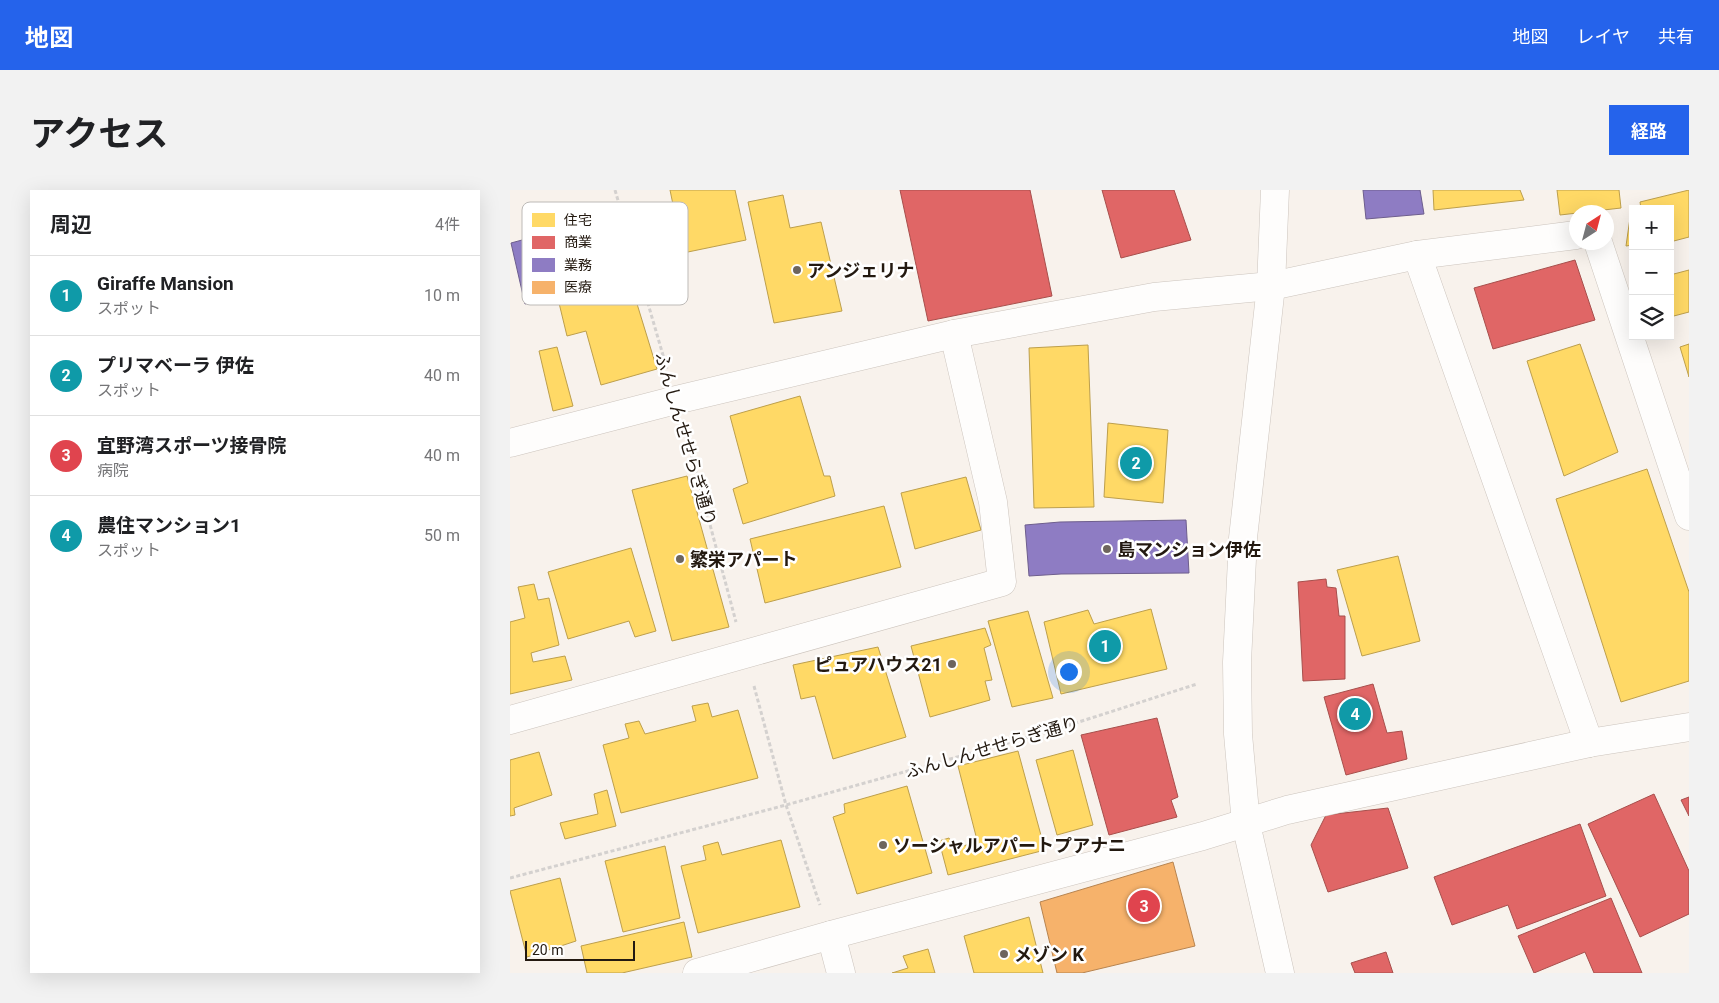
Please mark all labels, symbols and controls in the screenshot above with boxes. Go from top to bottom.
text: 地図 [25,24,73,52]
text: 地図 [1513,26,1549,47]
text: レイヤ [1577,26,1630,47]
text: 共有 [1658,26,1694,47]
button: 経路 [1609,105,1689,155]
text: アクセス [30,114,168,155]
legend [522,202,688,305]
north arrow [1569,205,1614,250]
map controls [1629,205,1674,340]
button: + [1629,205,1674,250]
text: 住宅 [564,212,592,228]
text: 周辺 [50,213,92,237]
text: 4件 [435,215,460,234]
text: 商業 [564,234,592,250]
button: − [1629,250,1674,295]
text: 業務 [564,257,592,273]
place label: アンジェリナ [807,260,914,281]
marker: アンジェリナ [791,264,803,276]
text: Giraffe Mansion [97,272,234,295]
text: 医療 [564,279,592,295]
text: 1 [61,286,71,305]
text: 10 m [424,286,460,305]
button: layers [1629,295,1674,340]
text: スポット [97,299,161,318]
street label: ふんしんせせらぎ通り [651,350,721,528]
text: プリマベーラ 伊佐 [97,354,254,377]
text: 2 [61,366,71,385]
text: 40 m [424,366,460,385]
text: スポット [97,381,161,400]
text: 宜野湾スポーツ接骨院 [97,434,287,457]
pin: 2 [1120,444,1152,482]
text: 3 [61,446,71,465]
text: 40 m [424,446,460,465]
text: 病院 [97,461,129,480]
text: 農住マンション1 [97,514,241,537]
text: 4 [61,526,71,545]
text: 50 m [424,526,460,545]
place label: 島マンション伊佐 [1117,539,1261,560]
text: スポット [97,541,161,560]
marker: 島マンション伊佐 [1101,543,1113,555]
place label: 繁栄アパート [690,549,798,570]
marker: 繁栄アパート [674,553,686,565]
pin: 1 [1089,627,1121,665]
place label: ピュアハウス21 [814,654,942,675]
marker: ピュアハウス21 [946,658,958,670]
your location [1056,659,1082,685]
pin: 4 [1339,695,1371,733]
street label: ふんしんせせらぎ通り [903,712,1081,782]
place label: ソーシャルアパートプアナニ [893,835,1126,856]
marker: ソーシャルアパートプアナニ [877,839,889,851]
pin: 3 [1128,887,1160,925]
scale bar [525,938,635,961]
text: 20 m [532,942,564,958]
place label: メゾン K [1014,944,1084,965]
marker: メゾン K [998,948,1010,960]

